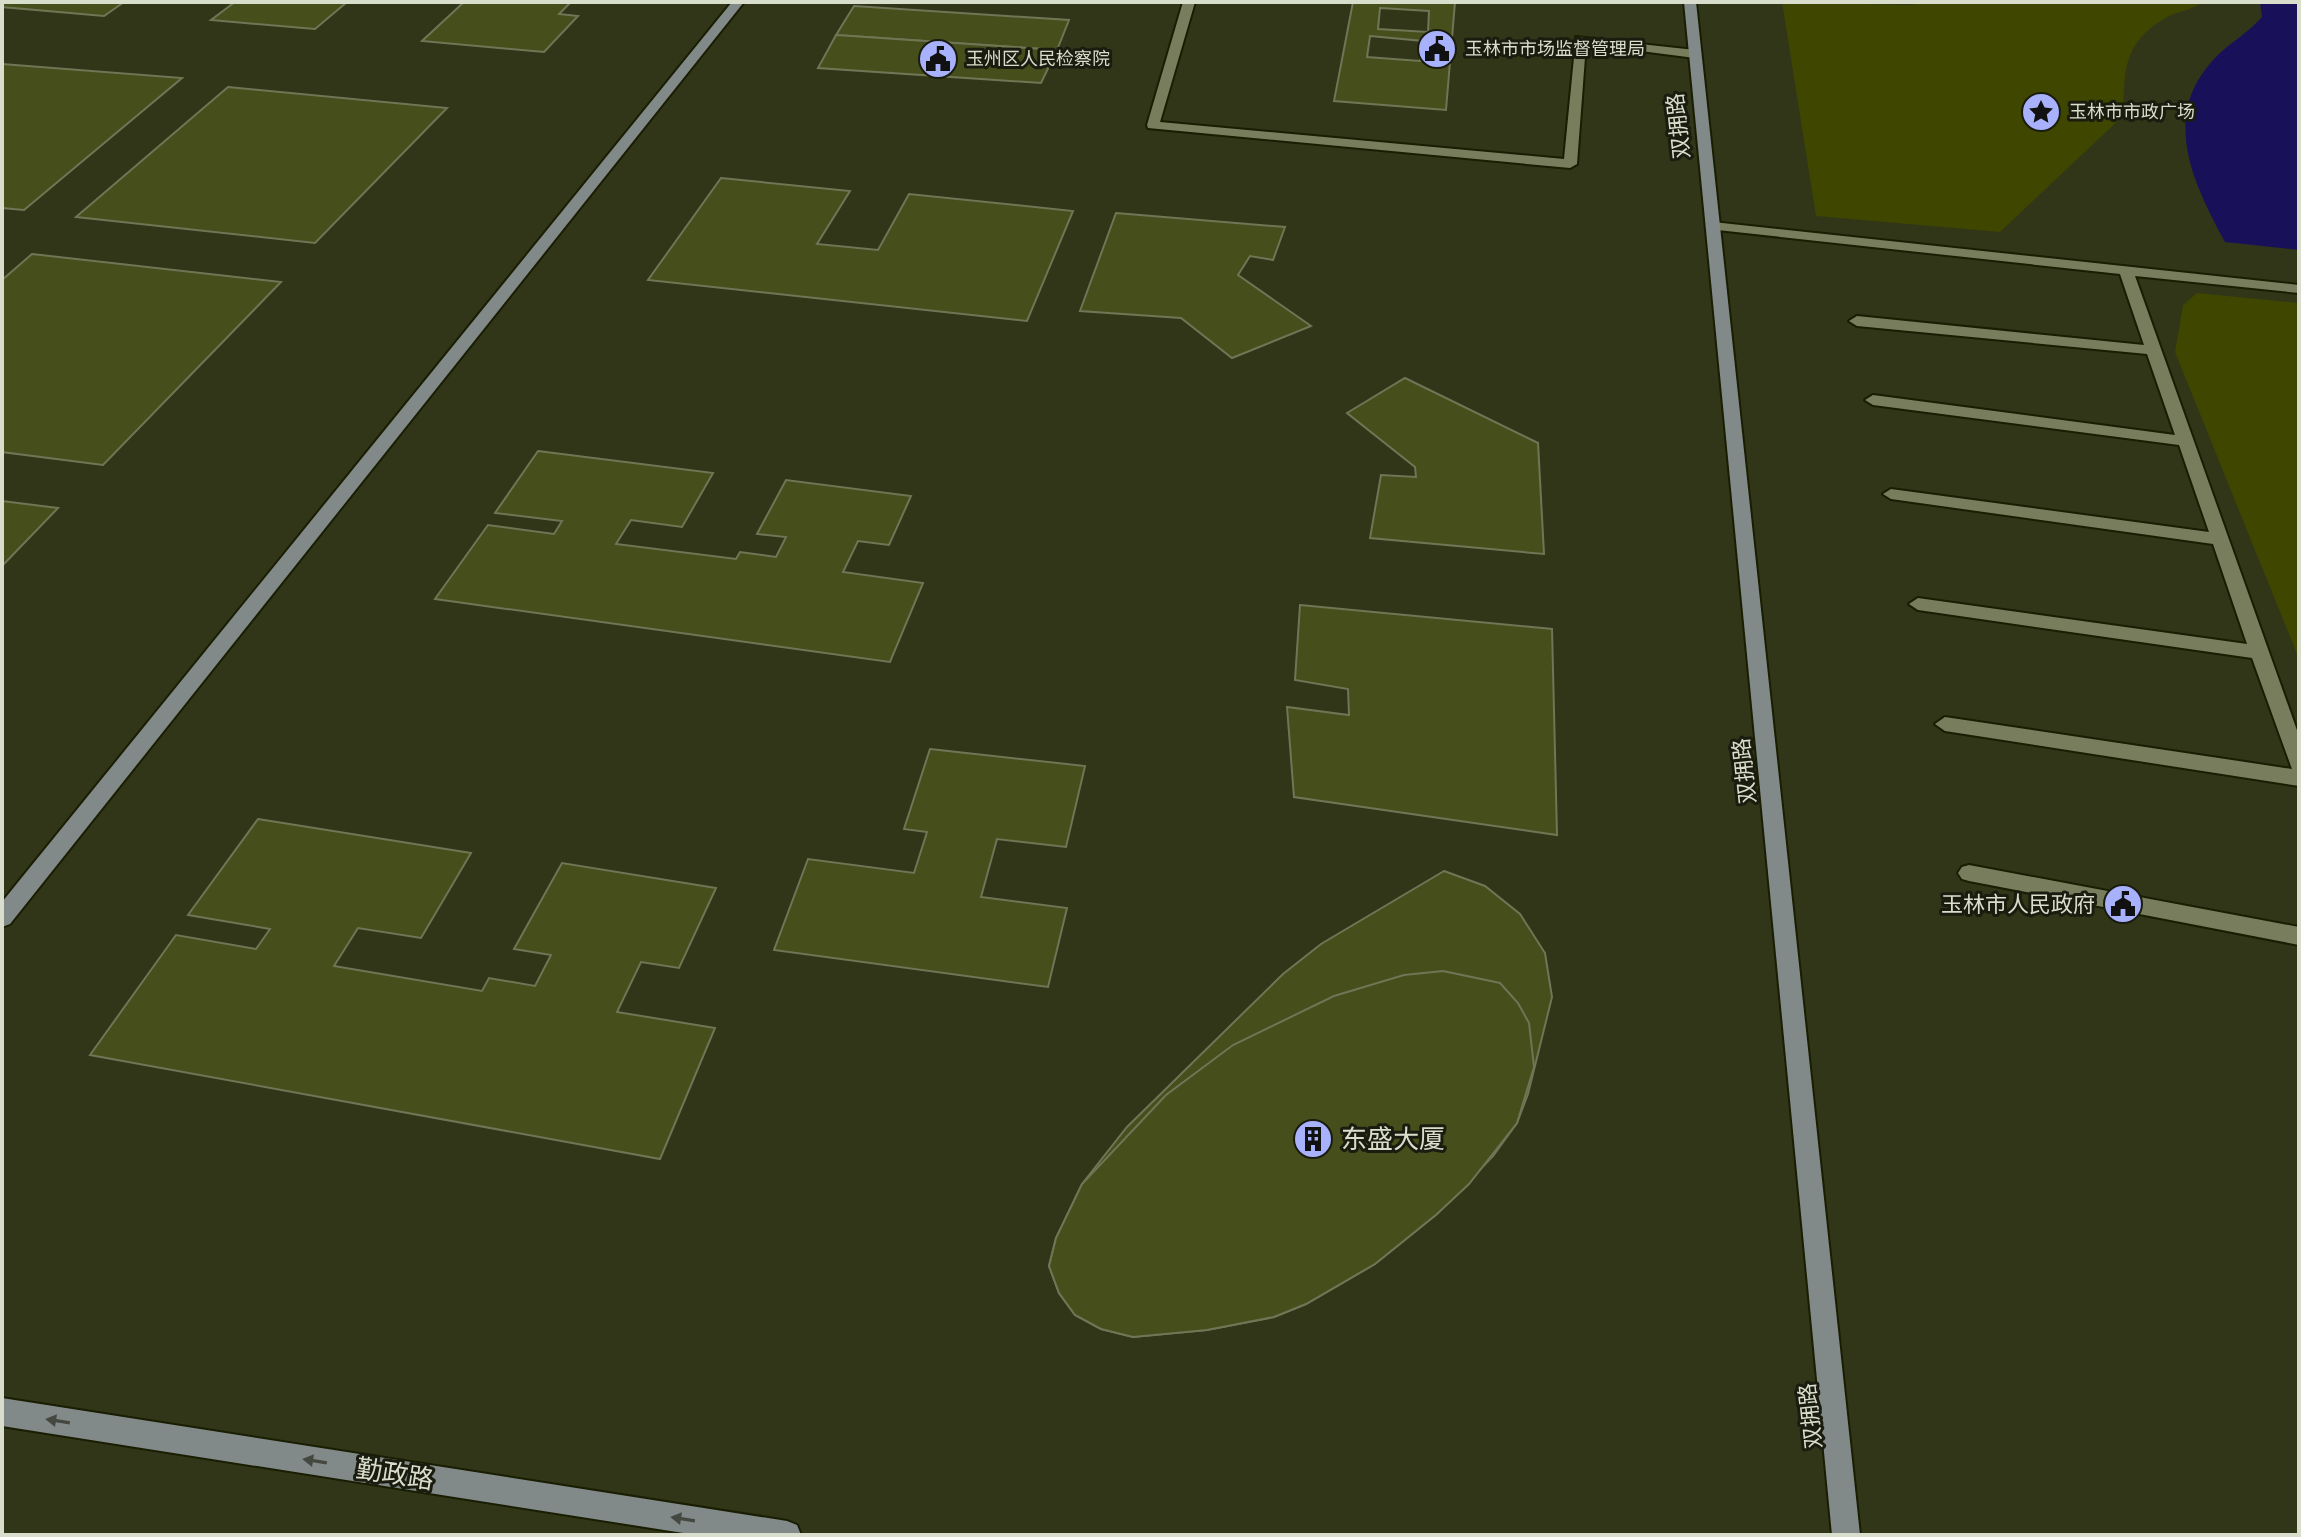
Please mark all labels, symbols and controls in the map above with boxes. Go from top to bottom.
public building icon: 玉林市市场监督管理局 [1416,28,1458,70]
place label: 玉林市市场监督管理局 [1465,37,1645,61]
public building icon: 玉州区人民检察院 [917,38,959,80]
place label: 玉州区人民检察院 [966,47,1110,71]
place icon: 玉林市市政广场 [2020,91,2062,133]
street label: 双拥路 [1661,92,1697,160]
place label: 玉林市市政广场 [2069,100,2195,124]
street label: 双拥路 [1727,737,1763,805]
public building icon: 玉林市人民政府 [2102,883,2144,925]
place label: 玉林市人民政府 [1941,890,2095,920]
building icon: 东盛大厦 [1292,1118,1334,1160]
place label: 东盛大厦 [1341,1122,1445,1157]
street label: 双拥路 [1793,1382,1829,1450]
one-way arrow [45,1414,70,1427]
street label: 勤政路 [354,1451,436,1498]
one-way arrow [302,1454,327,1467]
one-way arrow [670,1512,695,1524]

